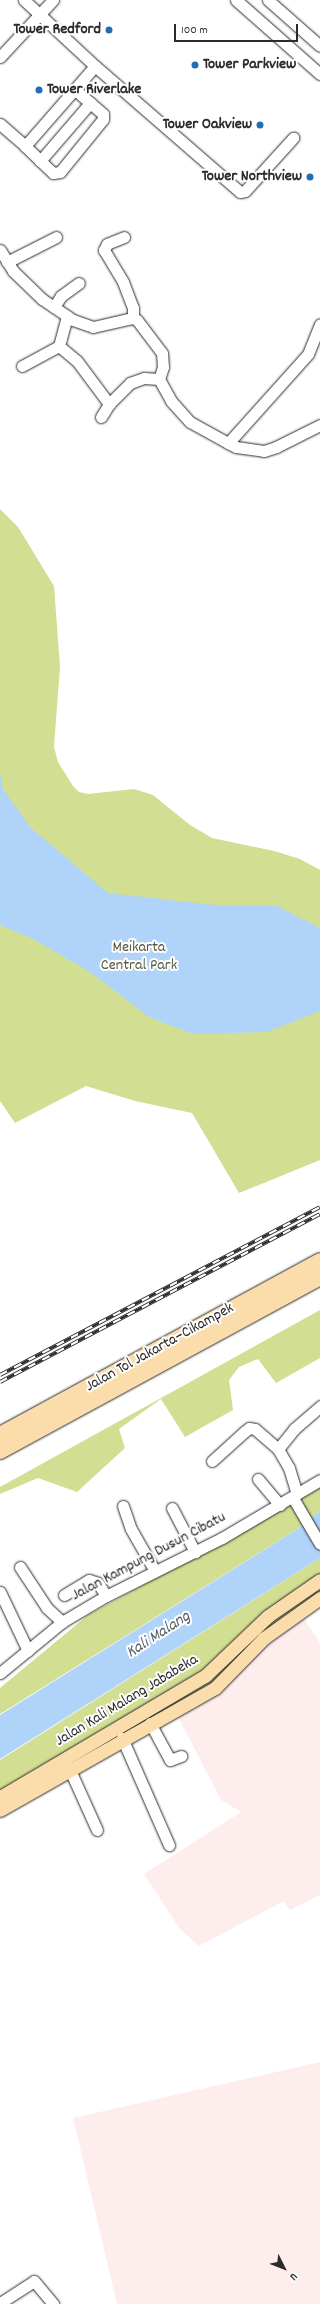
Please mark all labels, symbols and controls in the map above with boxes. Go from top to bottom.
scale bar [176,16,300,42]
place label: Tower Redford [13,20,101,40]
text: 100 m [181,22,208,39]
marker: Tower Redford [104,25,114,35]
place label: Tower Parkview [203,55,296,75]
marker: Tower Parkview [190,60,200,70]
place label: Tower Riverlake [47,80,141,100]
marker: Tower Riverlake [34,85,44,95]
place label: Tower Oakview [163,115,252,135]
marker: Tower Oakview [255,120,265,130]
place label: Tower Northview [202,167,302,187]
marker: Tower Northview [305,172,315,182]
park label: Meikarta Central Park [101,938,177,976]
street label: Jalan Tol Jakarta–Cikampek [82,1299,238,1397]
street label: Jalan Kampung Dusun Cibatu [69,1508,229,1606]
water label: Kali Malang [123,1608,195,1664]
street label: Jalan Kali Malang Jababeka [52,1651,202,1751]
north arrow [264,2248,304,2288]
text: U [285,2269,301,2283]

